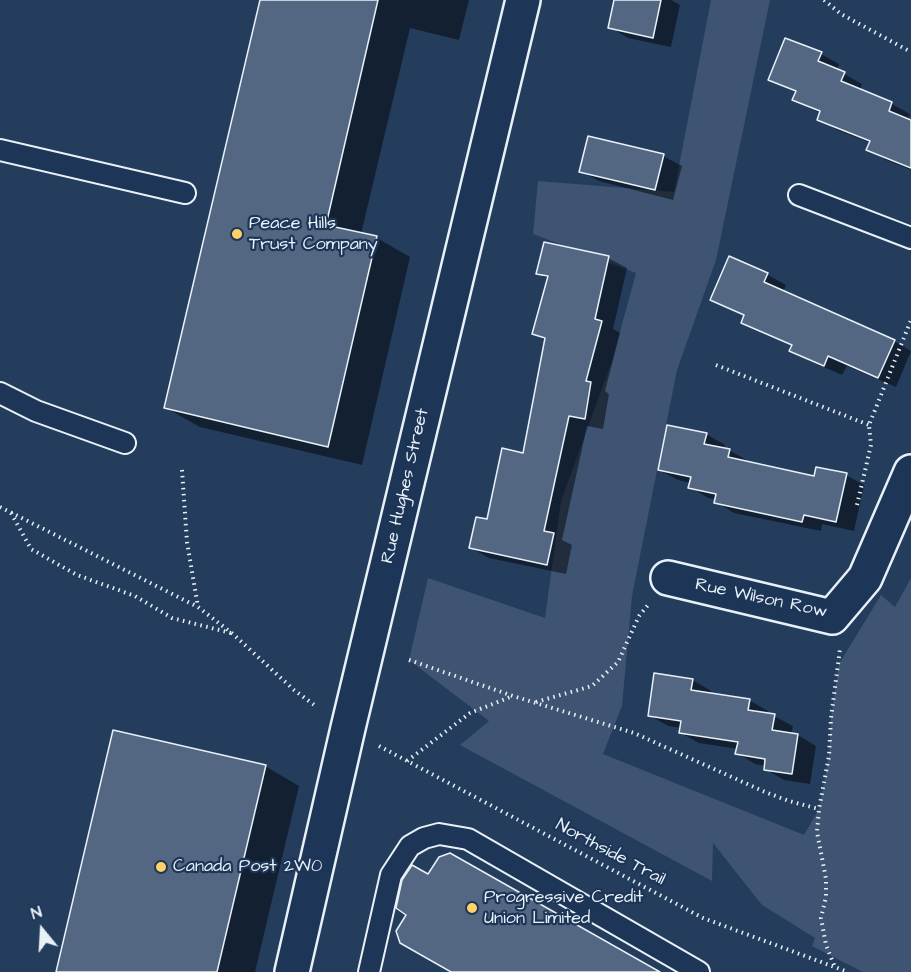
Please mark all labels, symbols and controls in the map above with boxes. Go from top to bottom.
place label: Peace Hills Trust Company [249,213,378,256]
marker: Peace Hills Trust Company [230,227,244,241]
street label: Rue Hughes Street [378,406,434,566]
street label: Rue Wilson Row [693,574,829,624]
street label: Northside Trail [551,815,669,891]
place label: Canada Post 2W0 [173,856,322,878]
marker: Canada Post 2W0 [154,860,168,874]
place label: Progressive Credit Union Limited [484,887,643,930]
north arrow [12,900,72,960]
text: N [28,901,45,925]
marker: Progressive Credit Union Limited [465,901,479,915]

